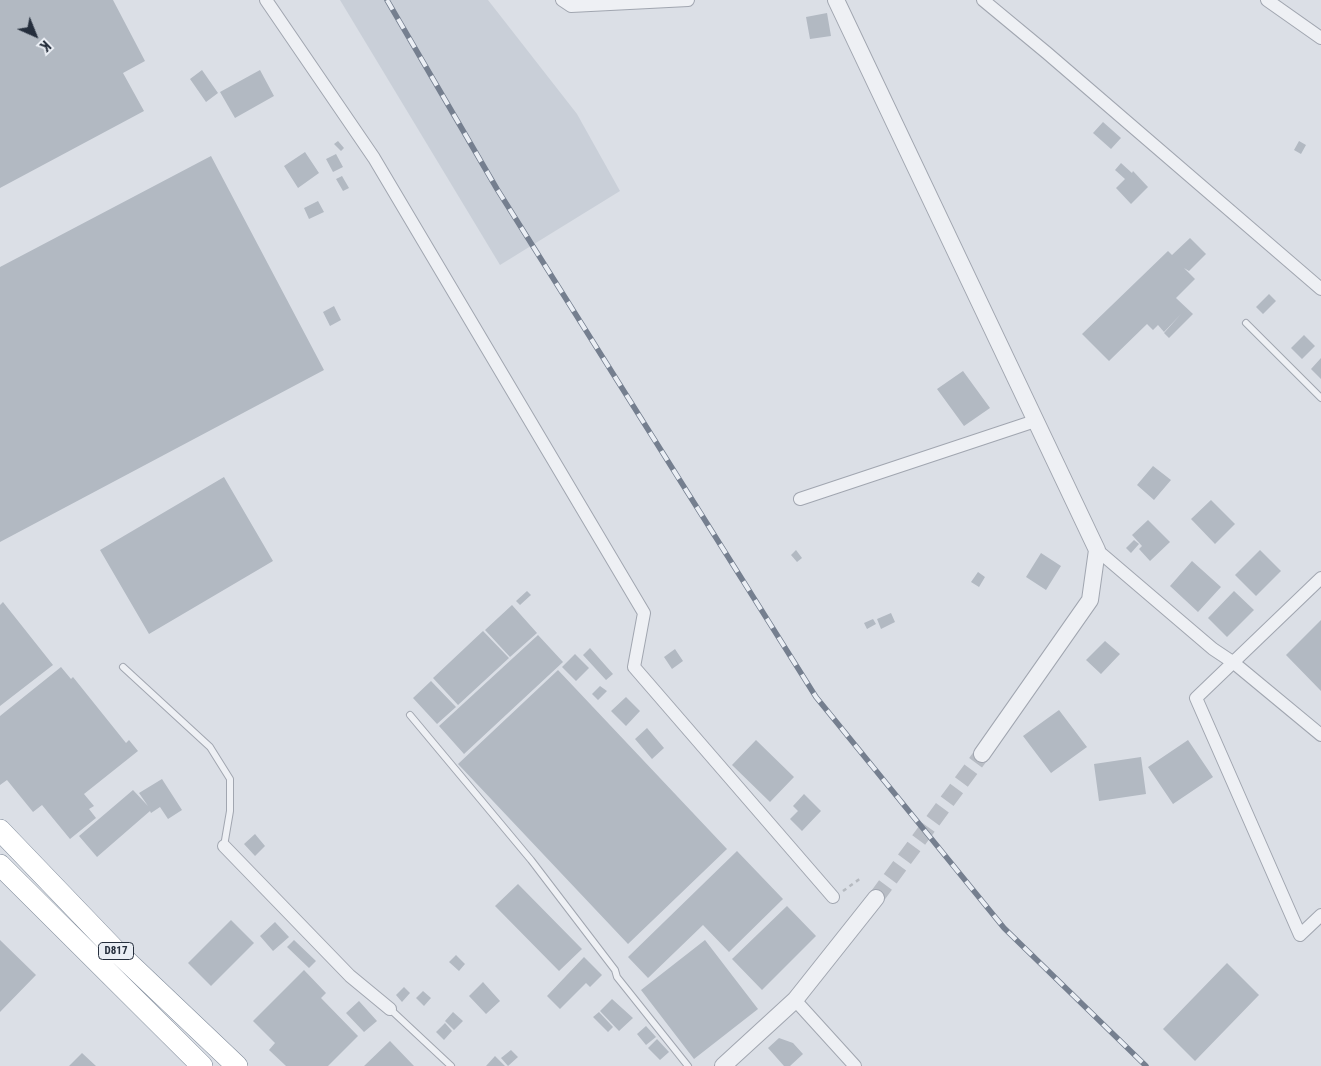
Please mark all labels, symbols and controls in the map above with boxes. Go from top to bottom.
north arrow [10,10,60,60]
text: K [37,37,54,54]
road number: D817 [98,942,134,959]

